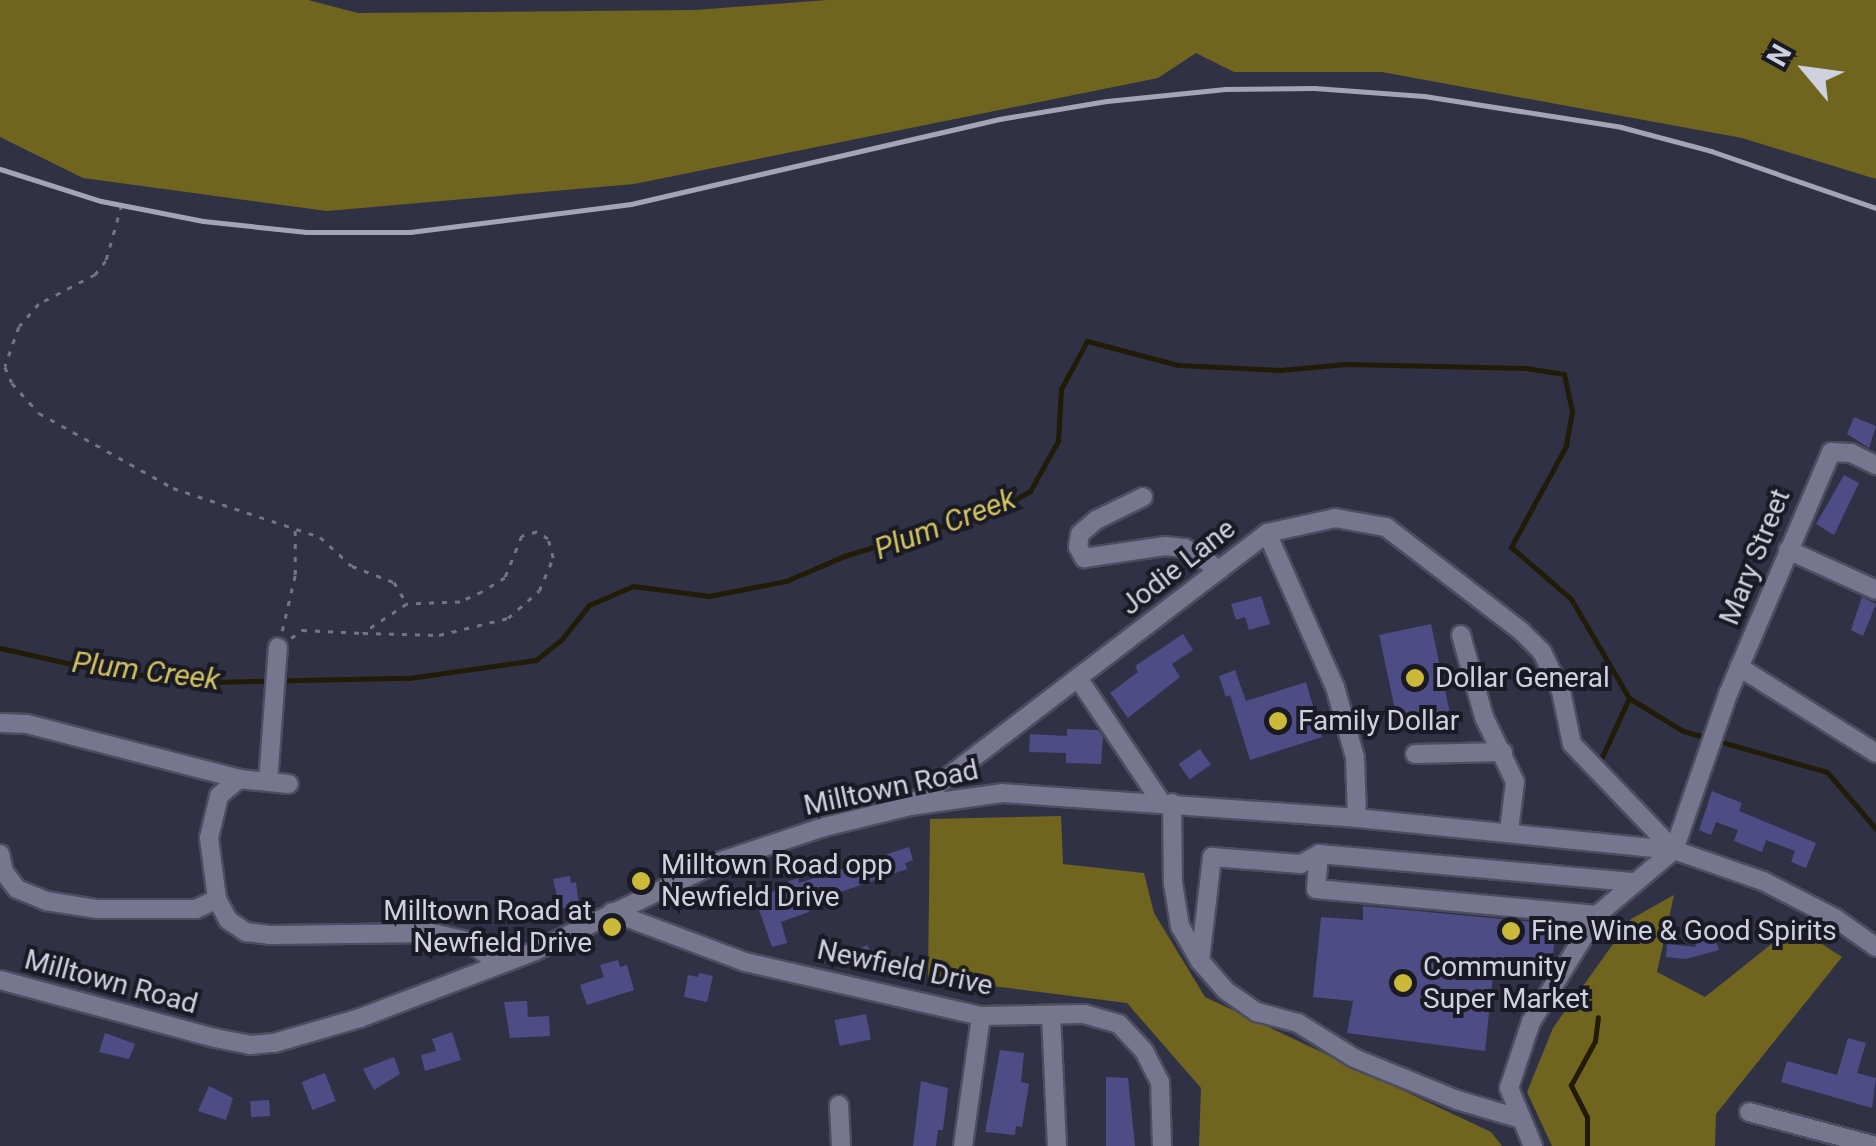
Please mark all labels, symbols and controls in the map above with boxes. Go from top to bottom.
north arrow [1756,20,1856,120]
text: N [1760,39,1799,72]
water label: Plum Creek [869,481,1021,567]
street label: Mary Street [1713,484,1797,630]
street label: Jodie Lane [1114,512,1242,622]
water label: Plum Creek [70,644,222,698]
place label: Dollar General [1435,661,1610,695]
marker: Dollar General [1404,667,1426,689]
place label: Family Dollar [1298,704,1459,738]
marker: Family Dollar [1267,710,1289,732]
street label: Milltown Road [801,753,981,823]
place label: Milltown Road opp Newfield Drive [661,848,893,914]
marker: Milltown Road opp Newfield Drive [630,870,652,892]
place label: Milltown Road at Newfield Drive [383,894,592,960]
place label: Fine Wine & Good Spirits [1531,914,1837,948]
marker: Milltown Road at Newfield Drive [601,916,623,938]
marker: Fine Wine & Good Spirits [1500,920,1522,942]
street label: Newfield Drive [814,933,996,1003]
street label: Milltown Road [21,943,201,1021]
place label: Community Super Market [1423,950,1589,1016]
marker: Community Super Market [1392,972,1414,994]

